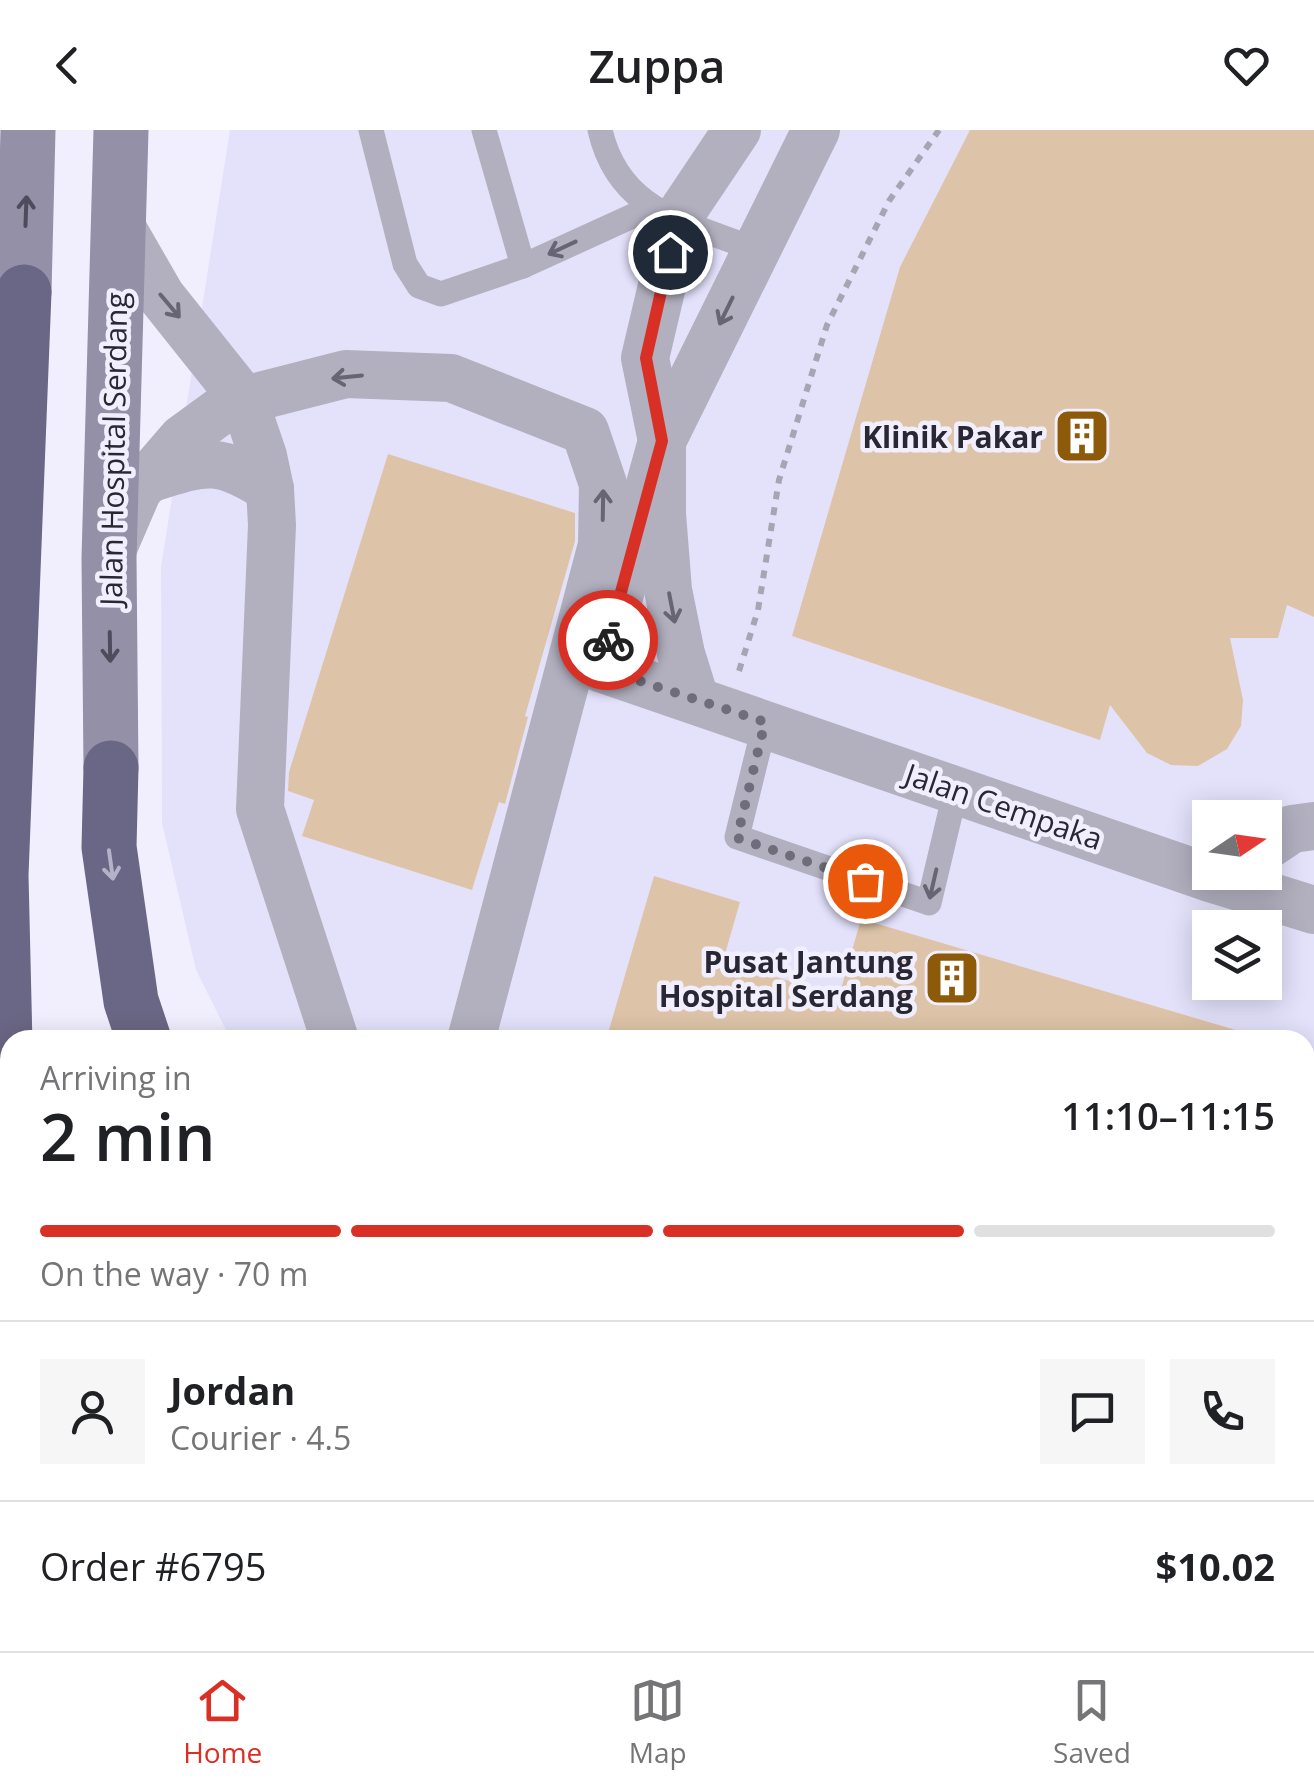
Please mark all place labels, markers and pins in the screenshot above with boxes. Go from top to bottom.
pin [628,210,713,295]
building icon: Klinik Pakar [1052,406,1112,466]
place label: Klinik Pakar [862,416,1043,457]
pin [823,839,908,924]
place label: Pusat Jantung Hospital Serdang [659,941,913,1016]
building icon: Pusat Jantung Hospital Serdang [922,948,982,1008]

